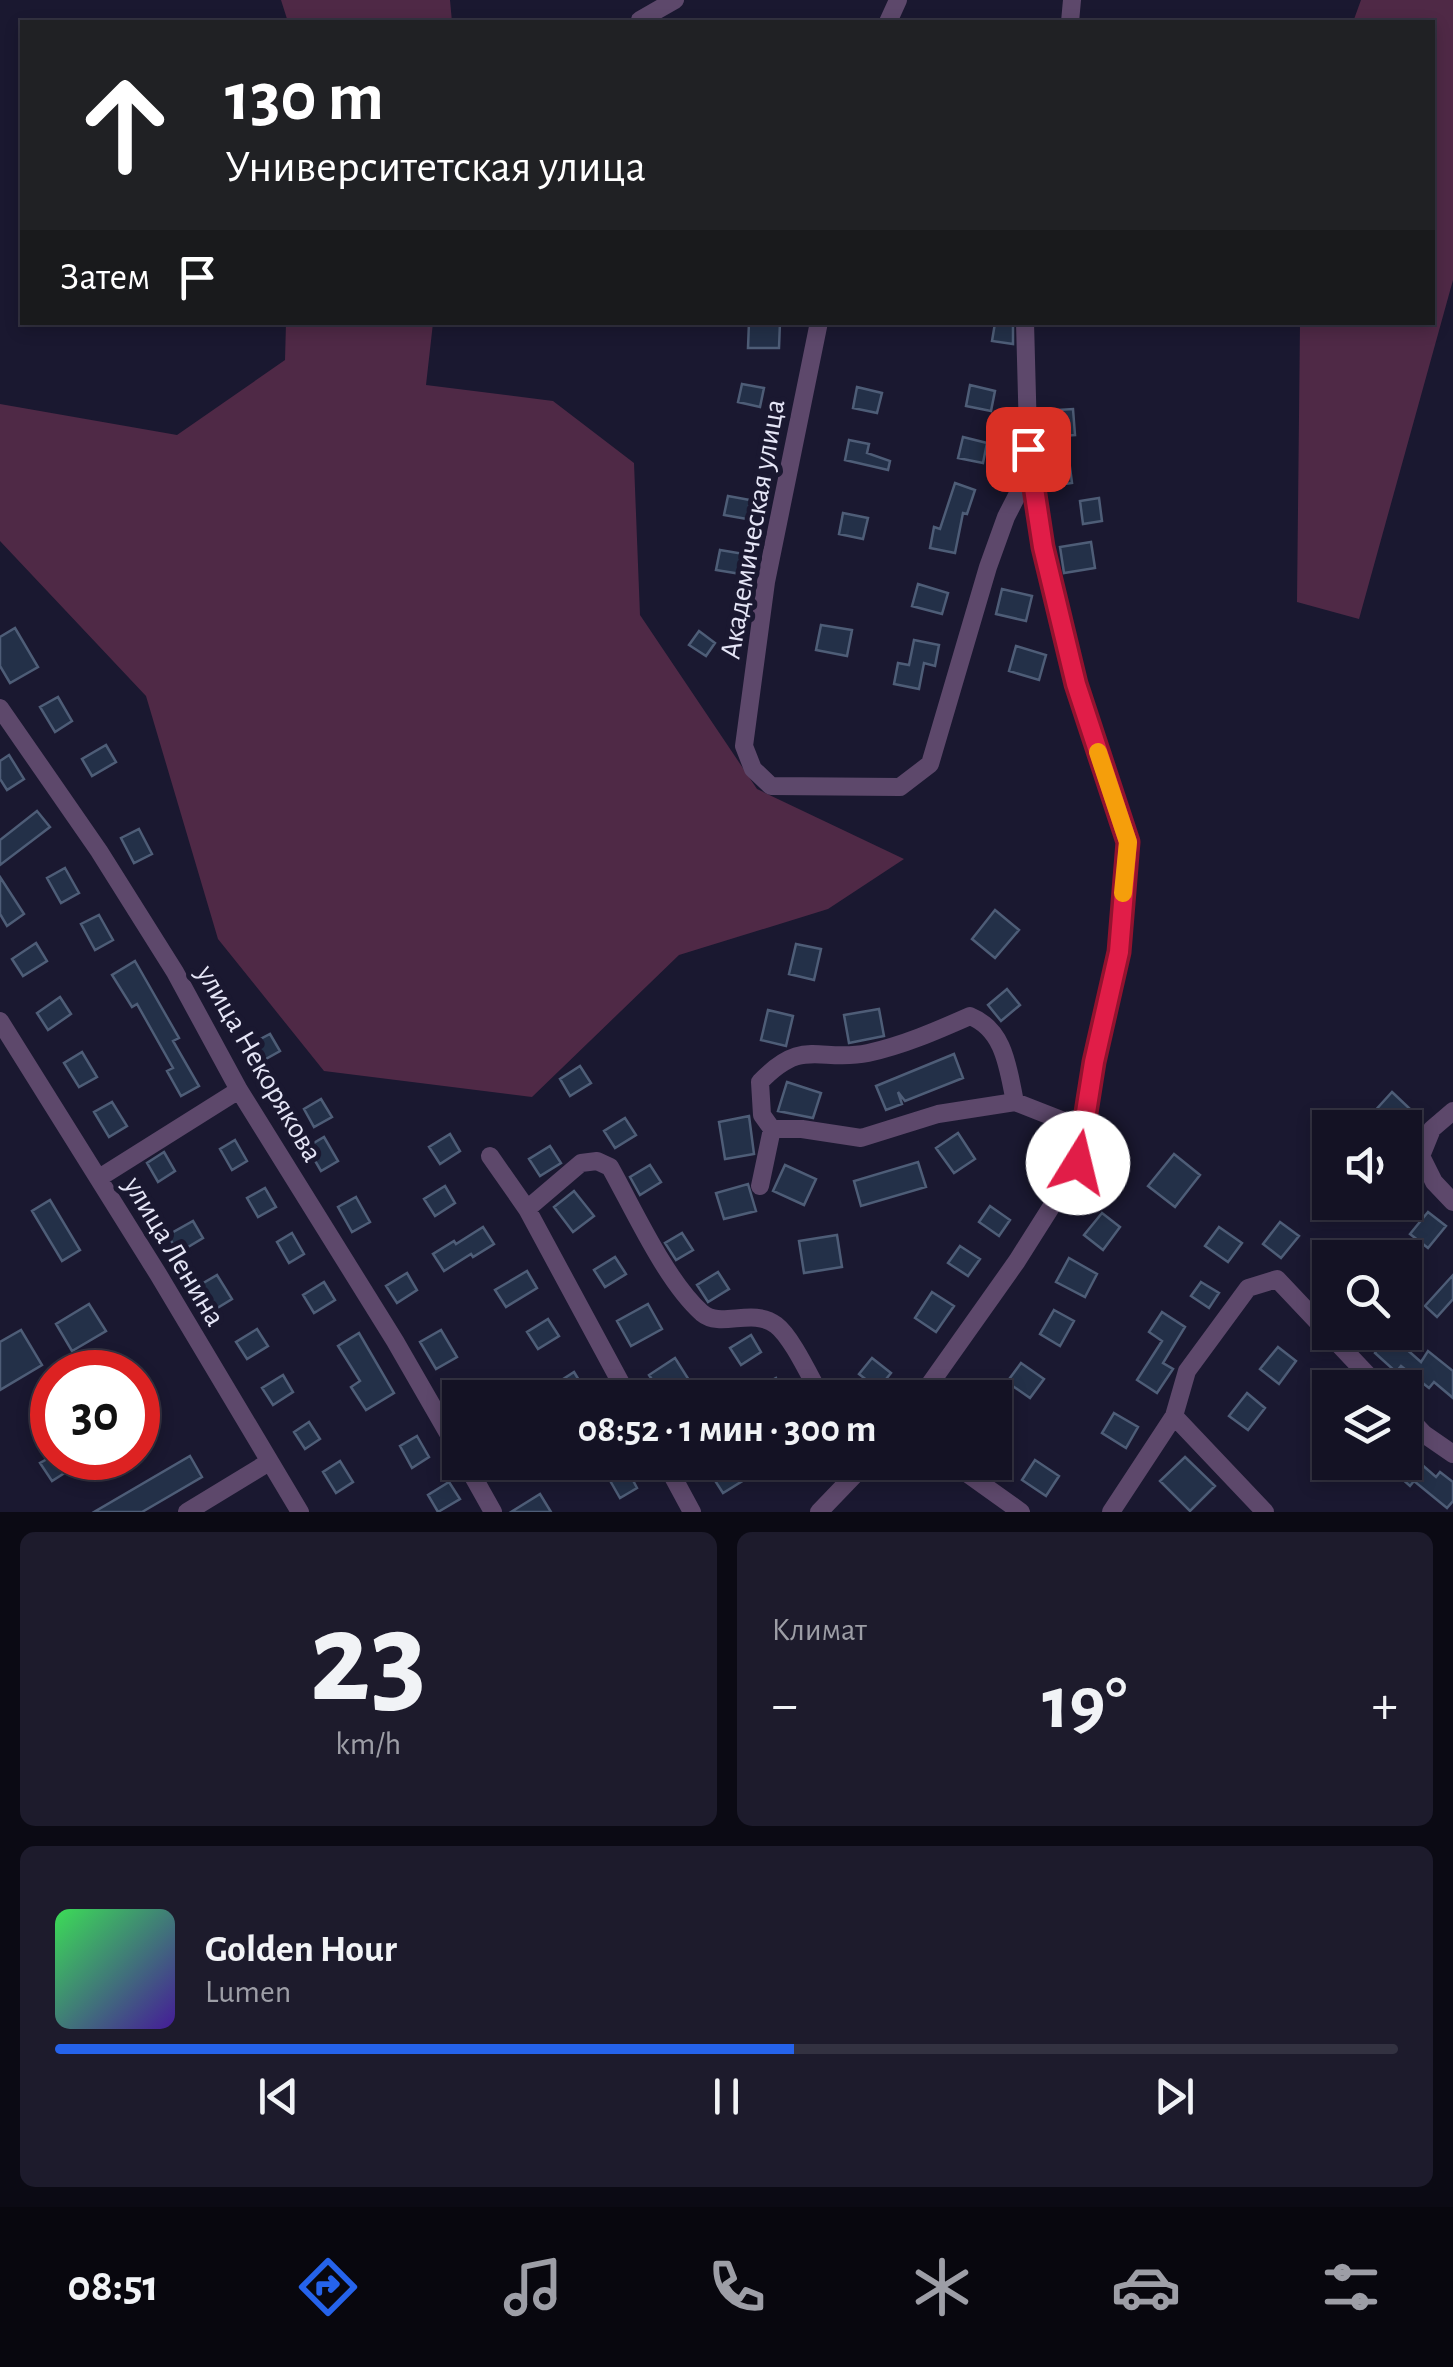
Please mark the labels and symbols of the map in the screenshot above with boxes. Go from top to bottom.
street label: Академическая улица [715,397,791,662]
pin [986,407,1071,492]
street label: улица Некорякова [190,959,328,1167]
position arrow [1026,1111,1130,1215]
street label: улица Ленина [117,1171,230,1331]
speed limit sign: 30 [30,1350,160,1480]

